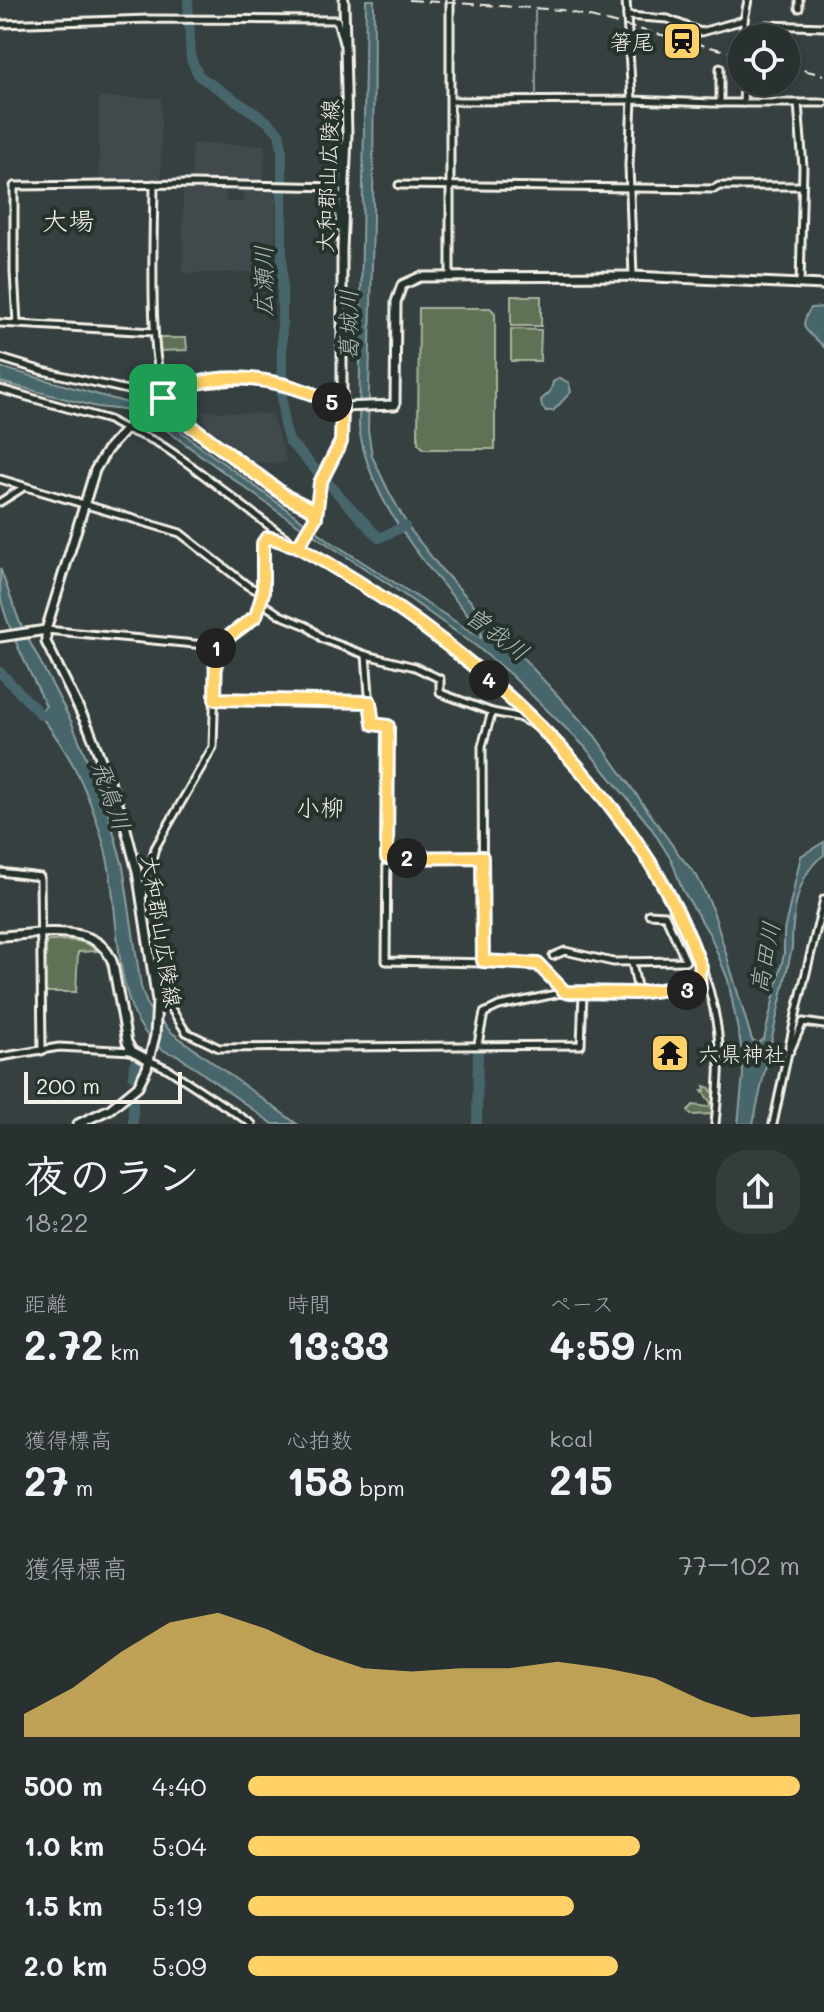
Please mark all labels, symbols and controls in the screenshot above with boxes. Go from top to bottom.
station icon: 箸尾 [661,20,703,62]
map controls [728,24,800,96]
button: locate [728,24,800,96]
place label: 箸尾 [610,27,654,56]
street label: 大和郡山広陵線 [310,99,344,253]
district label: 大場 [42,203,94,237]
water label: 広瀬川 [247,245,278,317]
water label: 葛城川 [332,289,363,361]
pin [129,364,197,432]
icon: arrive [141,376,185,420]
pin: 5 [312,382,352,422]
text: 5 [326,387,338,416]
water label: 曽我川 [460,599,536,667]
pin: 1 [196,628,236,668]
text: 1 [211,633,221,662]
pin: 4 [469,660,509,700]
text: 4 [482,665,496,694]
water label: 飛鳥川 [86,756,138,834]
district label: 小柳 [296,791,344,822]
pin: 2 [387,838,427,878]
text: 2 [401,843,413,872]
street label: 大和郡山広陵線 [136,853,188,1009]
water label: 高田川 [742,919,786,995]
pin: 3 [667,970,707,1010]
text: 3 [680,975,694,1004]
temple icon: 六県神社 [649,1032,691,1074]
place label: 六県神社 [698,1039,786,1068]
scale bar [24,1068,182,1104]
text: 200 m [36,1071,100,1100]
text: 夜のラン [24,1146,200,1203]
button: share [716,1150,800,1234]
text: 18:22 [24,1205,88,1239]
text: 距離 [24,1289,68,1318]
text: 時間 [287,1289,331,1318]
text: ペース [549,1289,614,1318]
text: 2.72 [24,1318,103,1370]
text: 13:33 [287,1318,389,1370]
text: 4:59 [549,1318,635,1370]
text: km [103,1337,140,1366]
text: /km [635,1337,683,1366]
text: kcal [549,1424,593,1453]
text: 獲得標高 [24,1425,112,1454]
text: 心拍数 [287,1425,353,1454]
text: 215 [549,1453,613,1505]
text: 27 [24,1454,69,1506]
text: 158 [287,1454,353,1506]
text: m [69,1473,93,1502]
text: bpm [353,1473,405,1502]
text: 77–102 m [679,1548,800,1582]
text: 獲得標高 [24,1551,128,1585]
text: 500 m [24,1769,103,1803]
text: 4:40 [152,1769,207,1803]
text: 1.0 km [24,1829,104,1863]
text: 5:04 [152,1829,207,1863]
text: 1.5 km [24,1889,103,1923]
text: 5:19 [152,1889,202,1923]
text: 2.0 km [24,1949,107,1983]
text: 5:09 [152,1949,207,1983]

